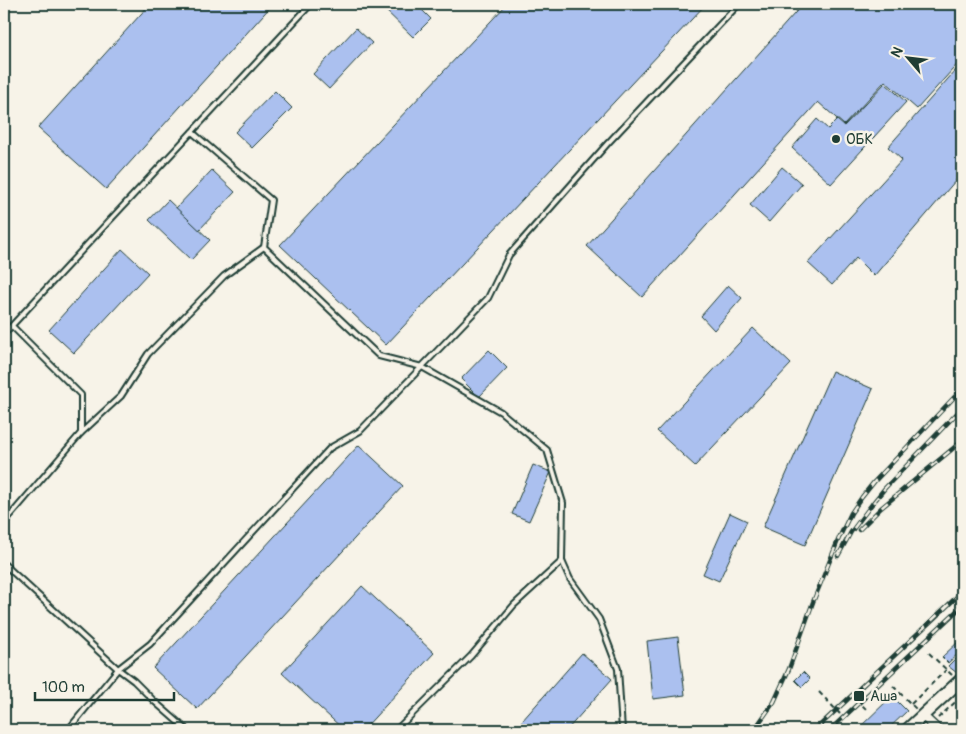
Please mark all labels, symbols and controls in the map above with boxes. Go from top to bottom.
north arrow [884,32,934,82]
text: N [887,44,907,60]
place label: ОБК [846,130,873,149]
marker: ОБК [830,133,842,145]
scale bar [35,669,174,701]
text: 100 m [42,678,85,697]
place label: Аша [870,687,897,706]
marker: Аша [852,689,866,703]

